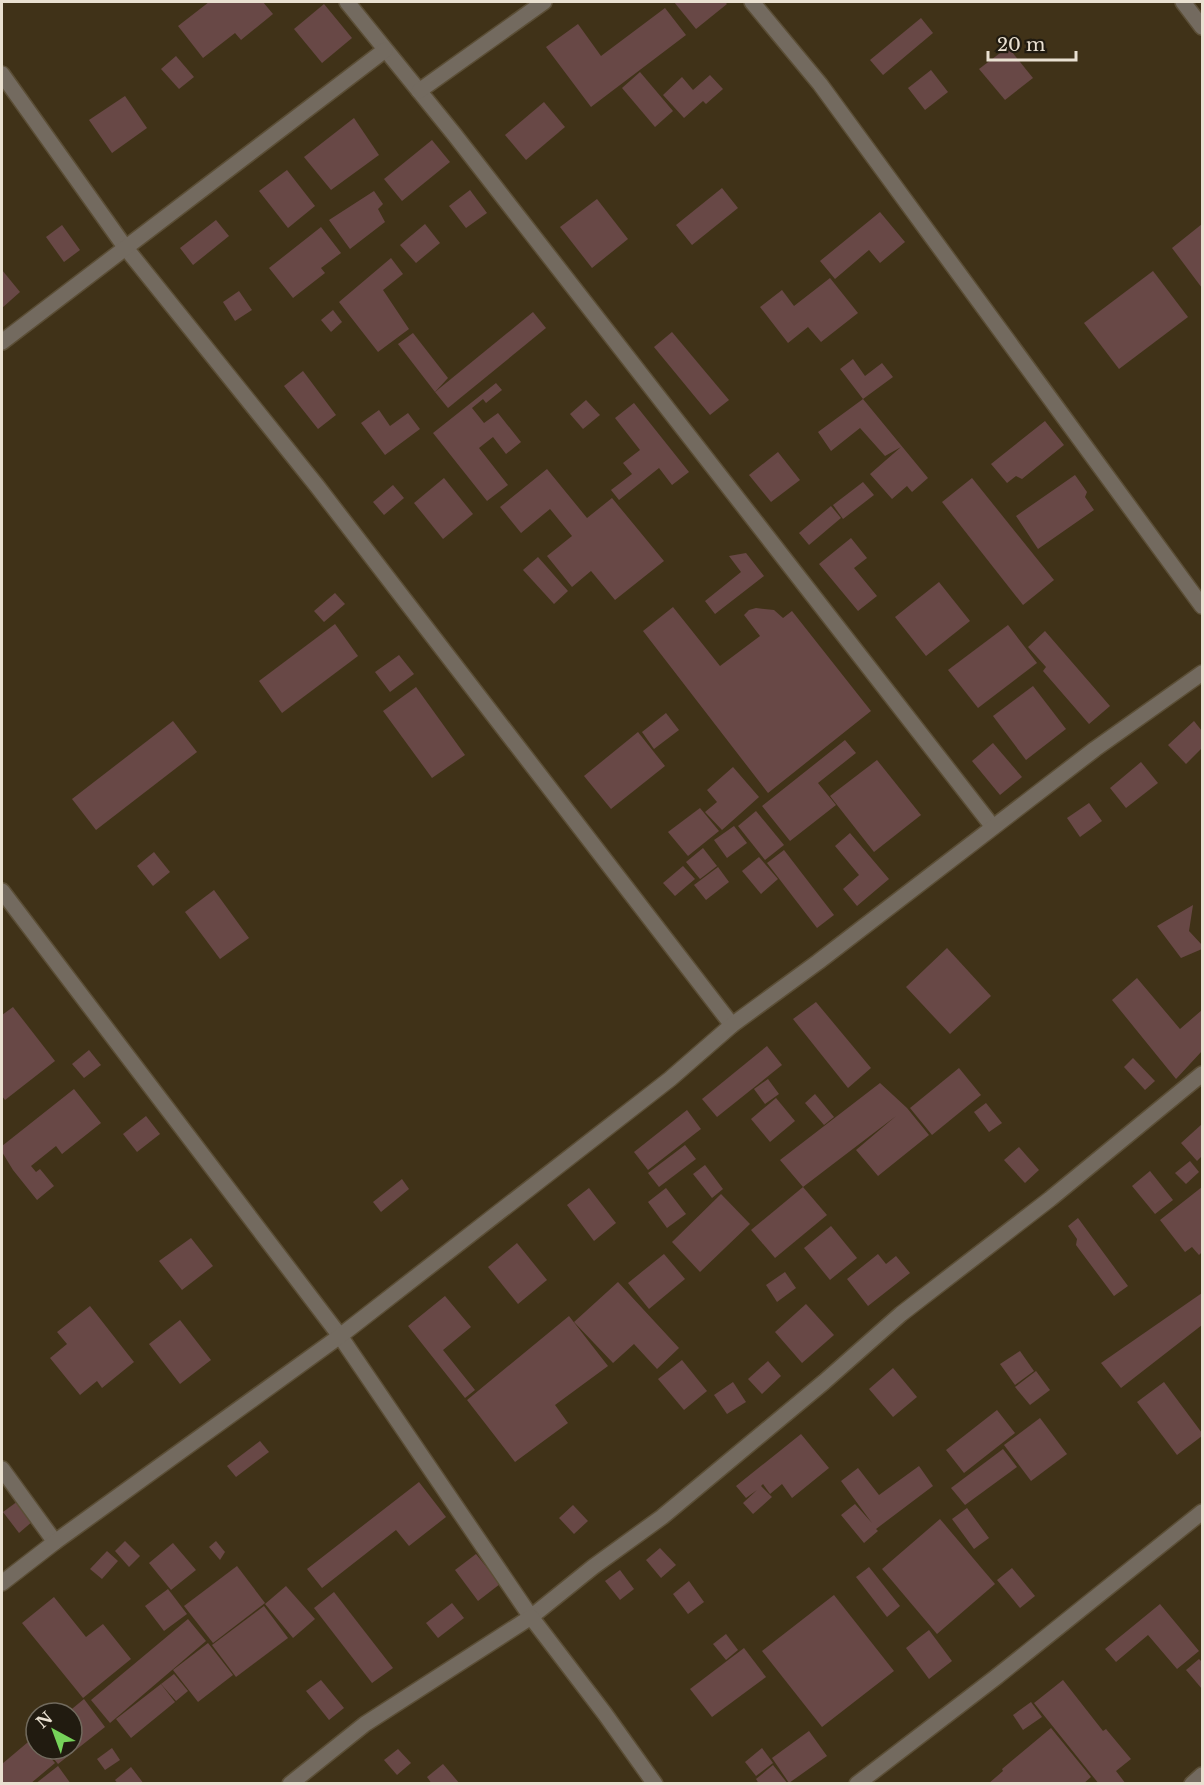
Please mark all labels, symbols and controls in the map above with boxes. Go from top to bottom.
scale bar [988,24,1076,62]
text: 20 m [997,34,1045,56]
north arrow [24,1701,84,1761]
text: N [32,1707,56,1732]

